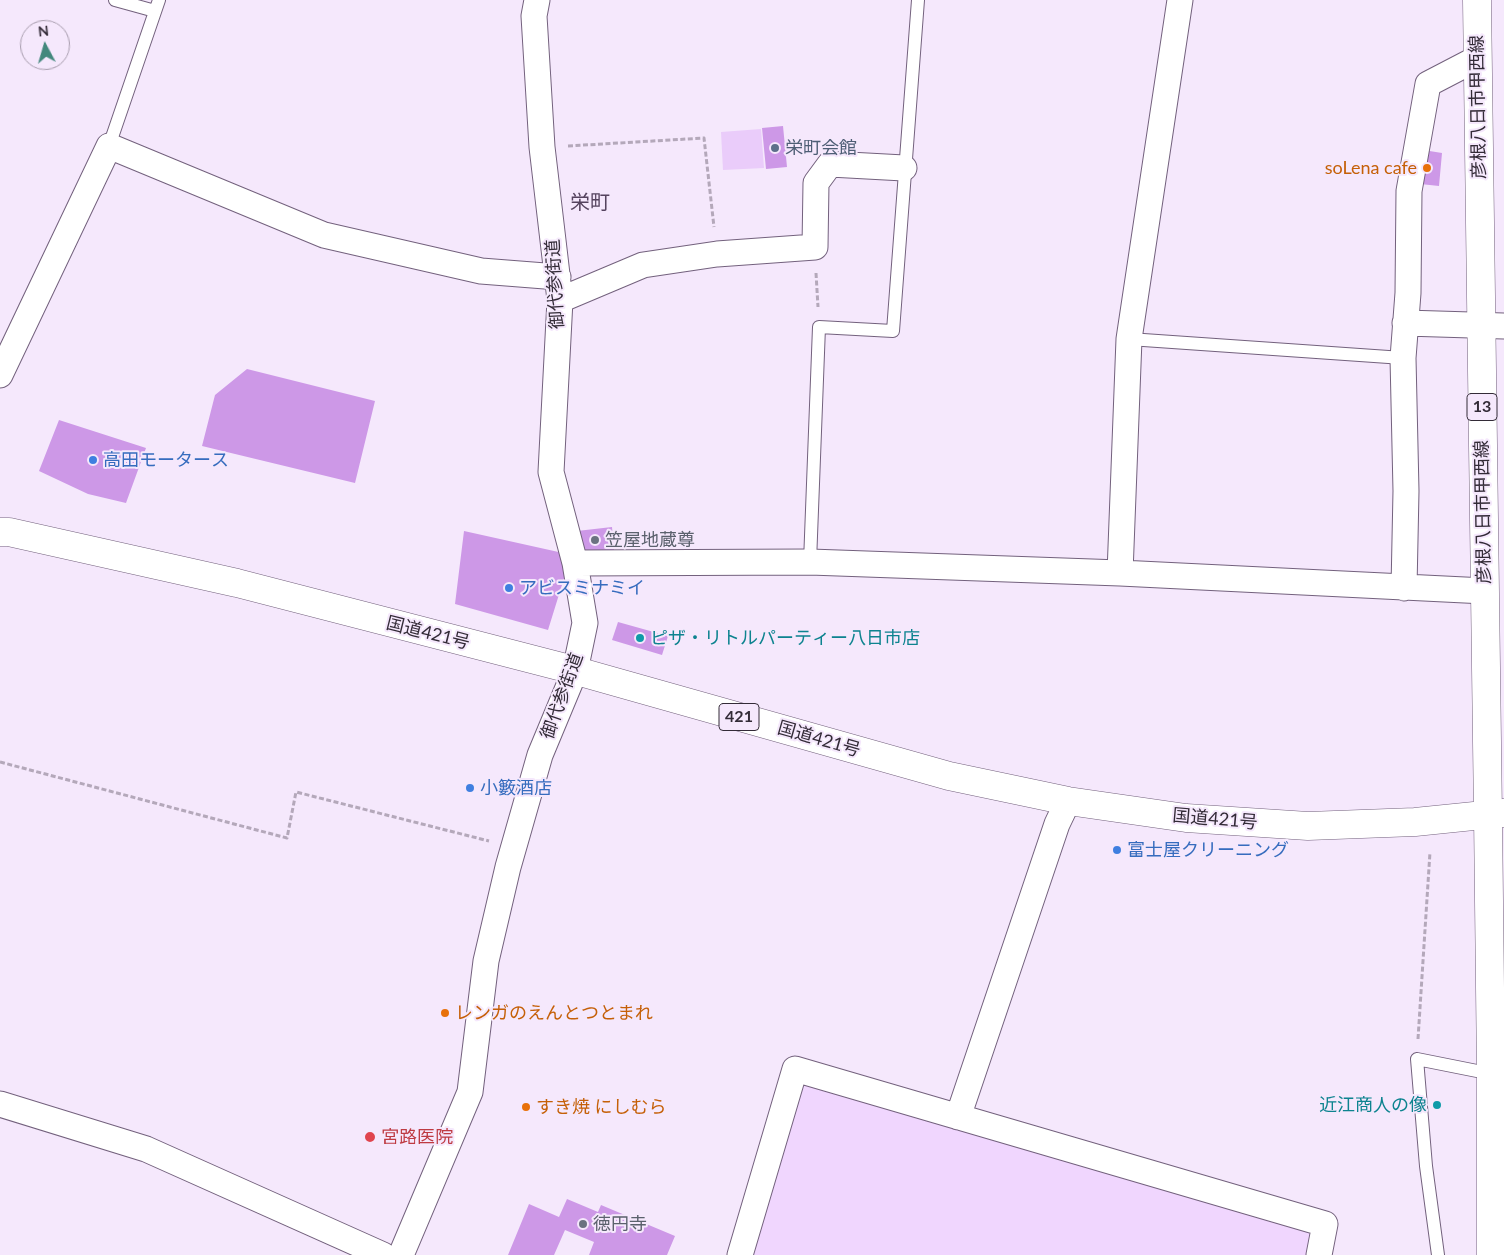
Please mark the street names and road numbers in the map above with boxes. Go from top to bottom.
street label: 彦根八日市甲西線 [1466,35,1490,179]
street label: 御代参街道 [542,238,568,330]
road number: 13 [1467,394,1497,421]
street label: 彦根八日市甲西線 [1471,440,1495,584]
street label: 国道421号 [384,612,472,654]
street label: 御代参街道 [536,650,588,742]
road number: 421 [719,704,759,730]
street label: 国道421号 [775,717,863,761]
street label: 国道421号 [1172,805,1258,833]

